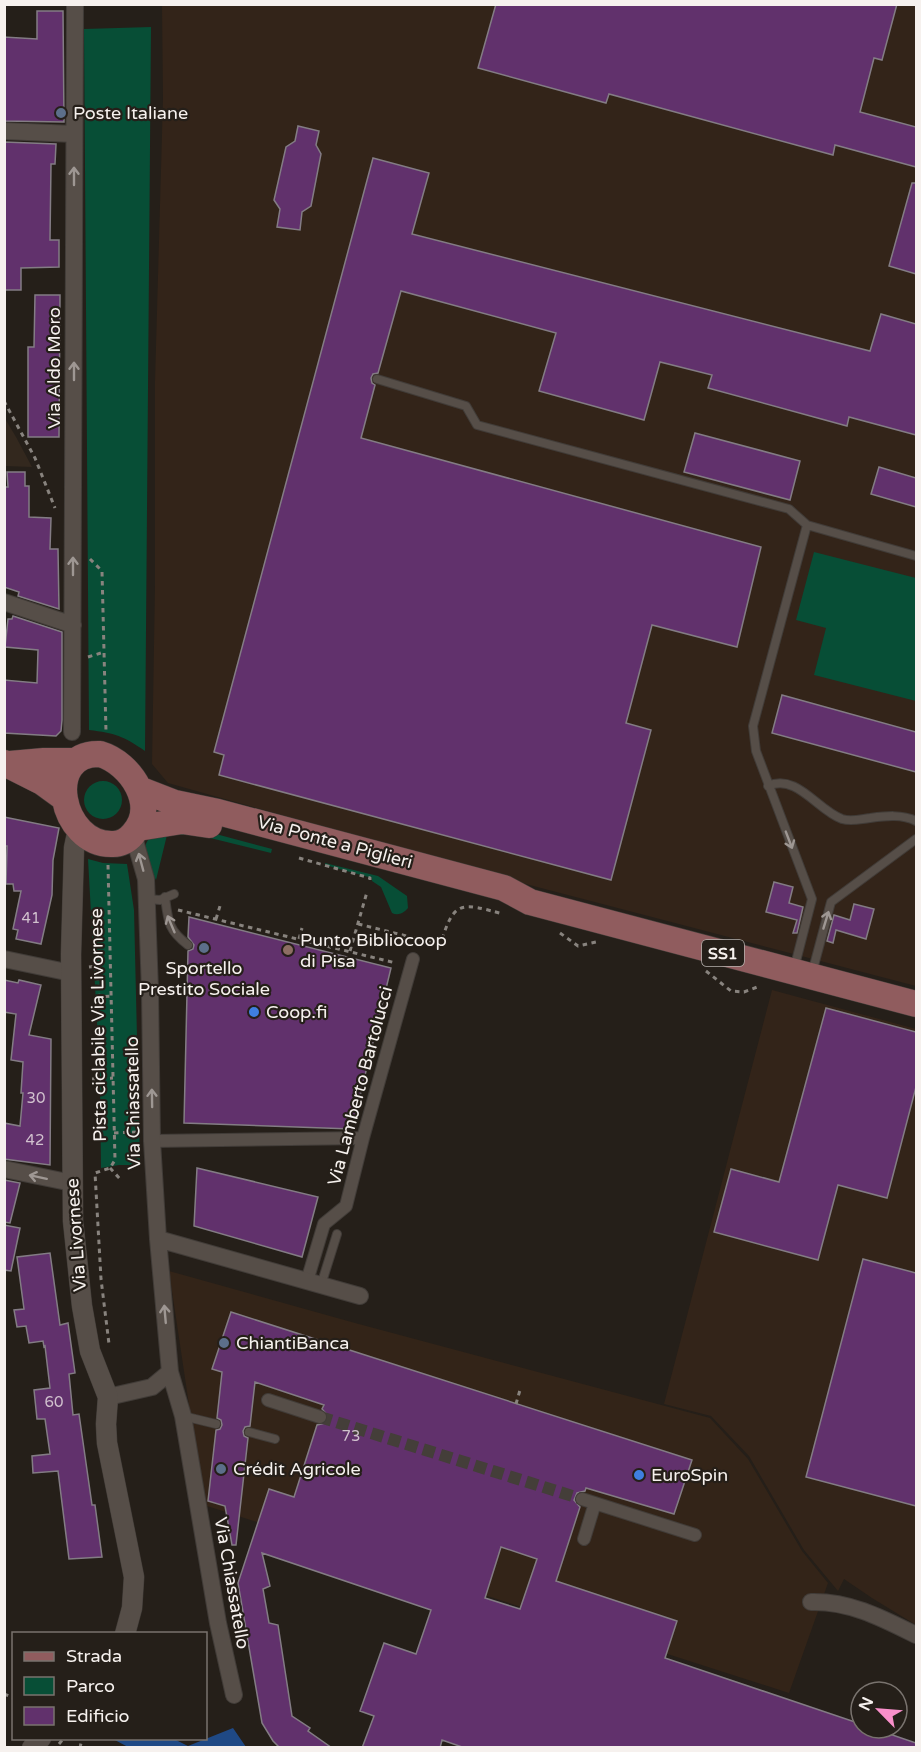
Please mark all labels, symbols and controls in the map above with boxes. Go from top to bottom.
place label: Poste Italiane [73,102,188,124]
marker: Poste Italiane [54,106,68,120]
one-way arrow [68,167,80,187]
street label: Via Aldo Moro [43,307,65,429]
one-way arrow [68,362,80,382]
one-way arrow [67,557,79,577]
street label: Via Ponte a Piglieri [255,811,415,873]
one-way arrow [784,831,795,849]
one-way arrow [135,853,147,872]
street label: Pista ciclabile Via Livornese [85,908,111,1142]
house number: 41 [22,909,40,927]
one-way arrow [821,911,832,930]
one-way arrow [165,915,176,934]
place label: Punto Bibliocoop di Pisa [300,929,447,972]
road number: SS1 [702,940,744,966]
marker: Sportello Prestito Sociale [197,941,211,955]
marker: Punto Bibliocoop di Pisa [281,943,295,957]
place label: Sportello Prestito Sociale [138,957,270,1000]
street label: Via Lamberto Bartolucci [323,984,397,1188]
place label: Coop.fi [266,1001,327,1023]
marker: Coop.fi [247,1005,261,1019]
street label: Via Chiassatello [121,1036,145,1170]
house number: 30 [27,1089,45,1107]
one-way arrow [146,1089,157,1109]
house number: 42 [26,1131,44,1149]
one-way arrow [29,1170,48,1182]
street label: Via Livornese [61,1178,91,1292]
one-way arrow [159,1304,170,1324]
place label: ChiantiBanca [236,1332,349,1354]
marker: ChiantiBanca [217,1336,231,1350]
house number: 60 [45,1393,63,1411]
house number: 73 [342,1427,360,1445]
place label: Crédit Agricole [233,1458,361,1480]
marker: Crédit Agricole [214,1462,228,1476]
place label: EuroSpin [651,1464,728,1486]
marker: EuroSpin [632,1468,646,1482]
street label: Via Chiassatello [210,1515,254,1651]
legend [12,1632,207,1740]
text: Strada [66,1645,122,1667]
text: Parco [66,1675,115,1697]
north arrow [849,1680,909,1740]
text: N [855,1694,878,1714]
text: Edificio [66,1705,130,1727]

